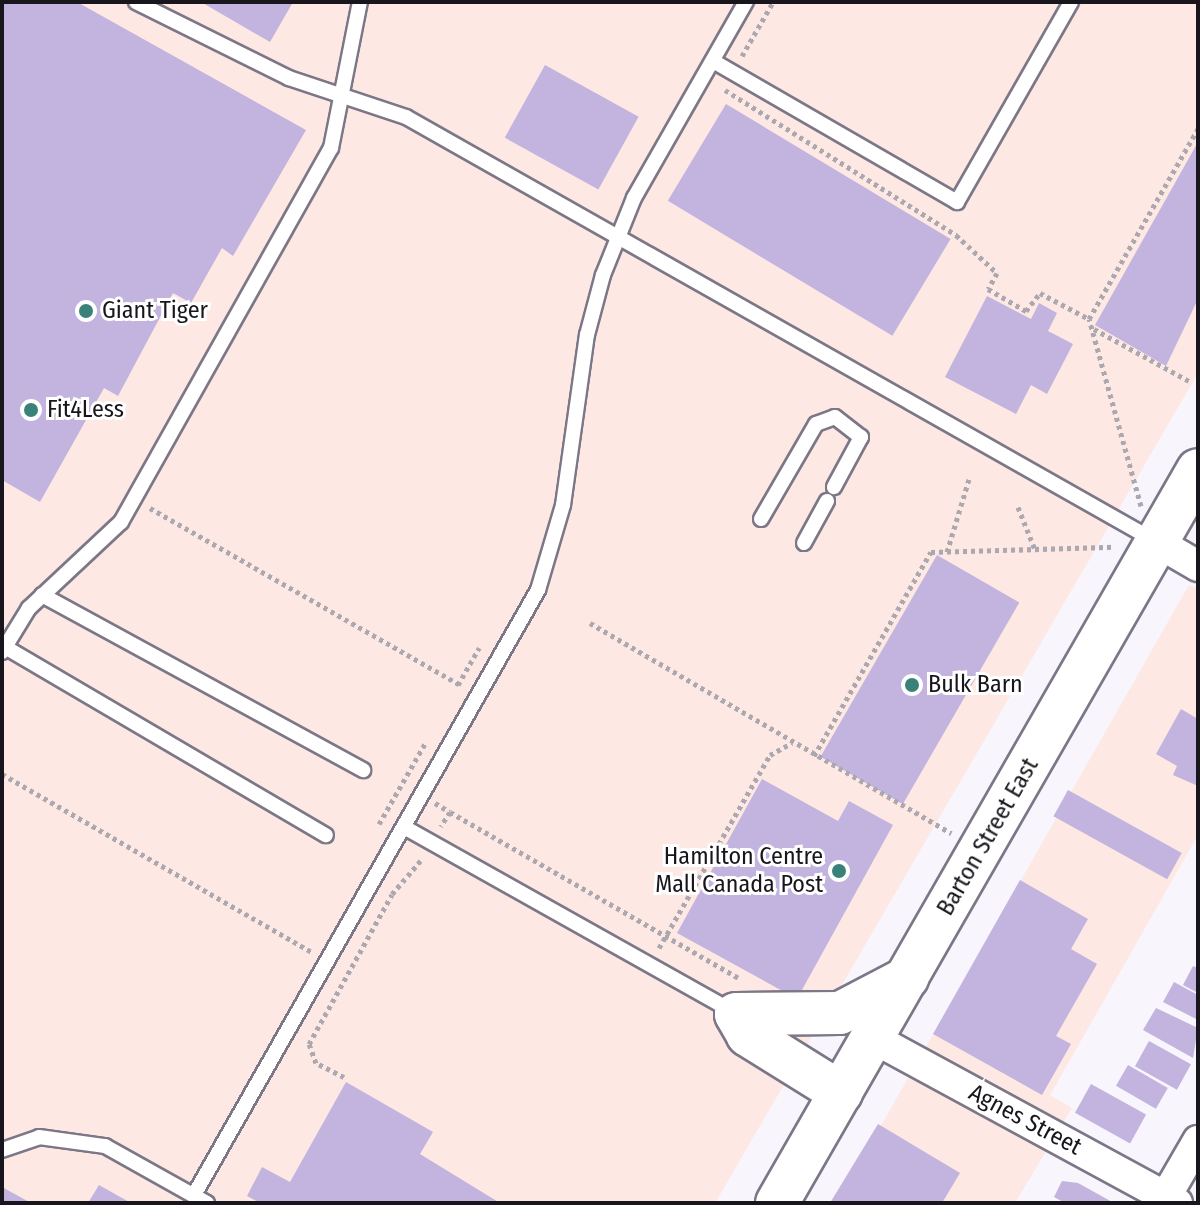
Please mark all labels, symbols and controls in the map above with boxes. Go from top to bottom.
place label: Giant Tiger [102,297,208,325]
marker: Giant Tiger [77,302,95,320]
place label: Fit4Less [47,396,124,424]
marker: Fit4Less [22,401,40,419]
place label: Bulk Barn [928,671,1023,699]
marker: Bulk Barn [903,676,921,694]
street label: Barton Street East [931,753,1045,921]
place label: Hamilton Centre Mall Canada Post [655,843,823,899]
marker: Hamilton Centre Mall Canada Post [830,862,848,880]
street label: Agnes Street [964,1078,1086,1162]

